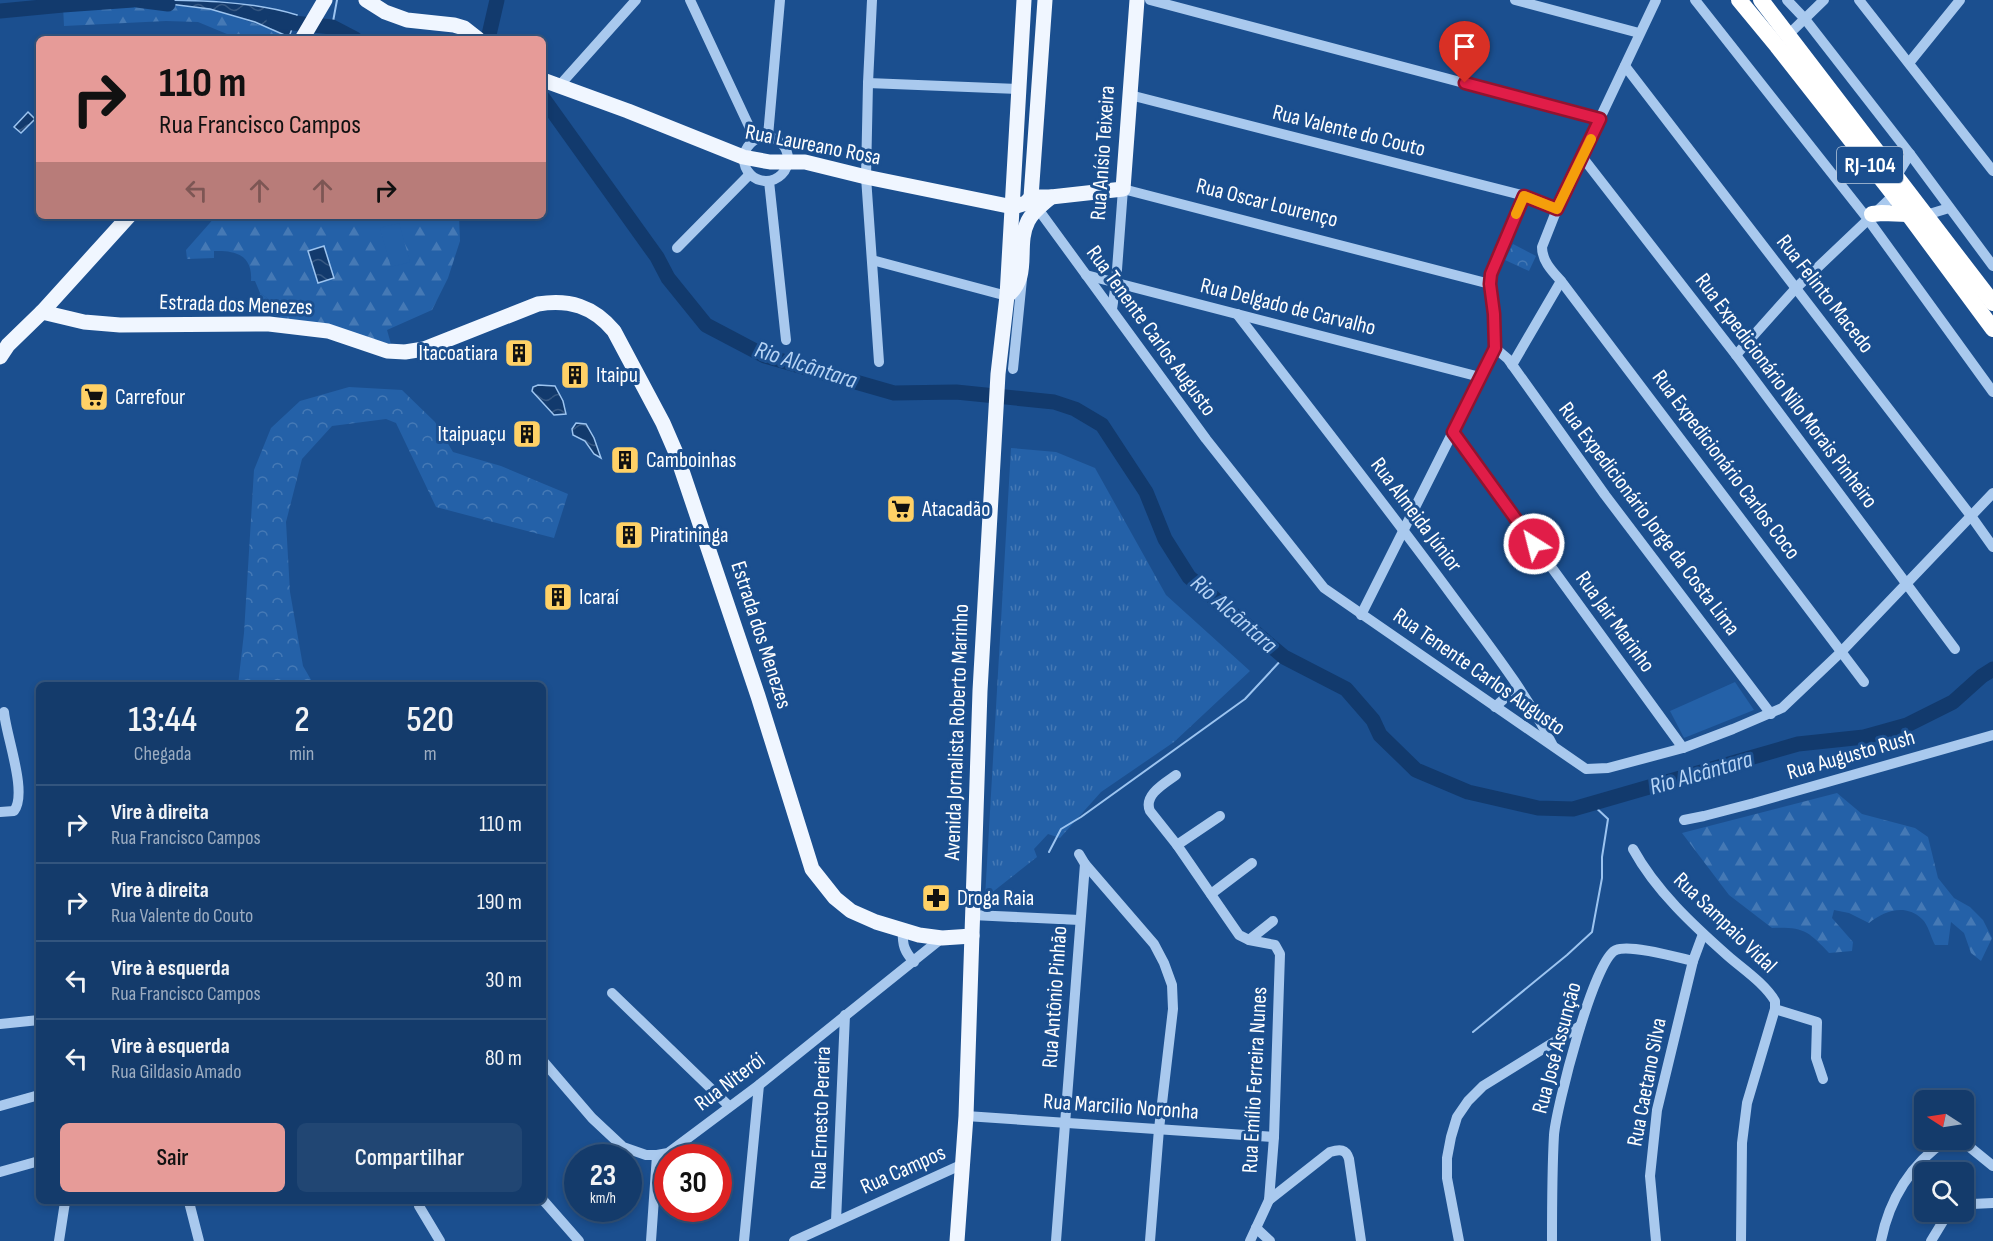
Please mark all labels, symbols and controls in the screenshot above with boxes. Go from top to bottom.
pin [1439,21,1490,83]
icon: arrive [1448,30,1481,63]
text: 110 m [159,58,246,109]
icon: right [60,60,138,138]
street label: Rua Anísio Teixeira [1085,85,1121,221]
street label: Rua Valente do Couto [1270,99,1428,163]
text: Rua Francisco Campos [159,109,361,141]
street label: Rua Laureano Rosa [743,119,883,171]
road number: RJ-104 [1837,147,1903,183]
street label: Rua Oscar Lourenço [1193,172,1341,234]
icon: left [180,174,213,207]
icon: ahead [243,174,276,207]
icon: ahead [306,174,339,207]
icon: right [369,174,402,207]
street label: Rua Felinto Macedo [1770,229,1880,359]
street label: Rua Tenente Carlos Augusto [1080,240,1222,422]
street label: Rua Expedicionário Nilo Morais Pinheiro [1689,268,1883,514]
street label: Rua Delgado de Carvalho [1197,272,1379,342]
street label: Estrada dos Menezes [159,289,313,321]
water label: Rio Alcântara [751,335,861,395]
building icon: Itacoatiara [503,337,535,369]
place label: Itacoatiara [418,340,498,367]
building icon: Itaipu [559,359,591,391]
place label: Itaipu [596,362,638,389]
street label: Rua Expedicionário Carlos Coco [1646,365,1806,565]
supermarket icon: Carrefour [78,381,110,413]
place label: Carrefour [115,384,185,411]
street label: Rua Expedicionário Jorge da Costa Lima [1552,397,1746,641]
building icon: Itaipuaçu [511,418,543,450]
place label: Itaipuaçu [438,421,506,448]
building icon: Camboinhas [609,444,641,476]
place label: Camboinhas [646,447,737,474]
street label: Rua Almeida Júnior [1364,453,1468,577]
supermarket icon: Atacadão [885,493,917,525]
place label: Atacadão [921,496,990,523]
position arrow [1502,512,1566,576]
building icon: Piratininga [613,519,645,551]
place label: Piratininga [650,522,729,549]
street label: Estrada dos Menezes [724,558,798,712]
street label: Rua Jair Marinho [1569,566,1661,678]
water label: Rio Alcântara [1185,568,1284,660]
building icon: Icaraí [542,581,574,613]
place label: Icaraí [579,584,620,611]
street label: Rua Tenente Carlos Augusto [1388,602,1570,742]
street label: Avenida Jornalista Roberto Marinho [939,603,975,862]
text: 13:44 [128,699,197,742]
text: 2 [294,699,310,742]
text: 520 [407,699,454,742]
street label: Rua Augusto Rush [1784,724,1918,786]
text: Chegada [134,742,192,766]
text: min [289,742,314,766]
text: m [424,742,437,766]
water label: Rio Alcântara [1646,744,1756,801]
text: Vire à direita [111,799,209,826]
icon: right [60,808,93,841]
text: 110 m [479,811,522,838]
text: Rua Francisco Campos [111,826,261,850]
street label: Rua Sampaio Vidal [1668,867,1782,979]
text: Vire à direita [111,877,209,904]
pharmacy icon: Droga Raia [920,882,952,914]
place label: Droga Raia [957,885,1034,912]
icon: right [60,886,93,919]
text: 190 m [477,889,522,916]
text: Rua Valente do Couto [111,904,253,928]
street label: Rua Antônio Pinhão [1037,925,1073,1069]
text: Vire à esquerda [111,955,230,982]
icon: left [60,964,93,997]
text: 30 m [485,967,522,994]
street label: Rua José Assunção [1526,979,1588,1117]
text: Rua Francisco Campos [111,982,261,1006]
street label: Rua Emílio Ferreira Nunes [1237,986,1273,1174]
street label: Rua Caetano Silva [1621,1015,1673,1149]
text: Vire à esquerda [111,1033,230,1060]
icon: left [60,1042,93,1075]
text: 80 m [485,1045,522,1072]
street label: Rua Ernesto Pereira [805,1046,837,1190]
street label: Rua Niterói [689,1047,771,1117]
text: Rua Gildasio Amado [111,1060,241,1084]
street label: Rua Marcilio Noronha [1042,1088,1200,1126]
north arrow [1914,1090,1974,1150]
map controls [1914,1090,1974,1222]
button: Sair [60,1123,285,1192]
button: Compartilhar [297,1123,522,1192]
street label: Rua Campos [856,1139,950,1201]
speed limit sign: 30 [654,1144,732,1222]
text: 23 [590,1158,616,1194]
button: search [1914,1162,1974,1222]
text: km/h [590,1189,616,1208]

